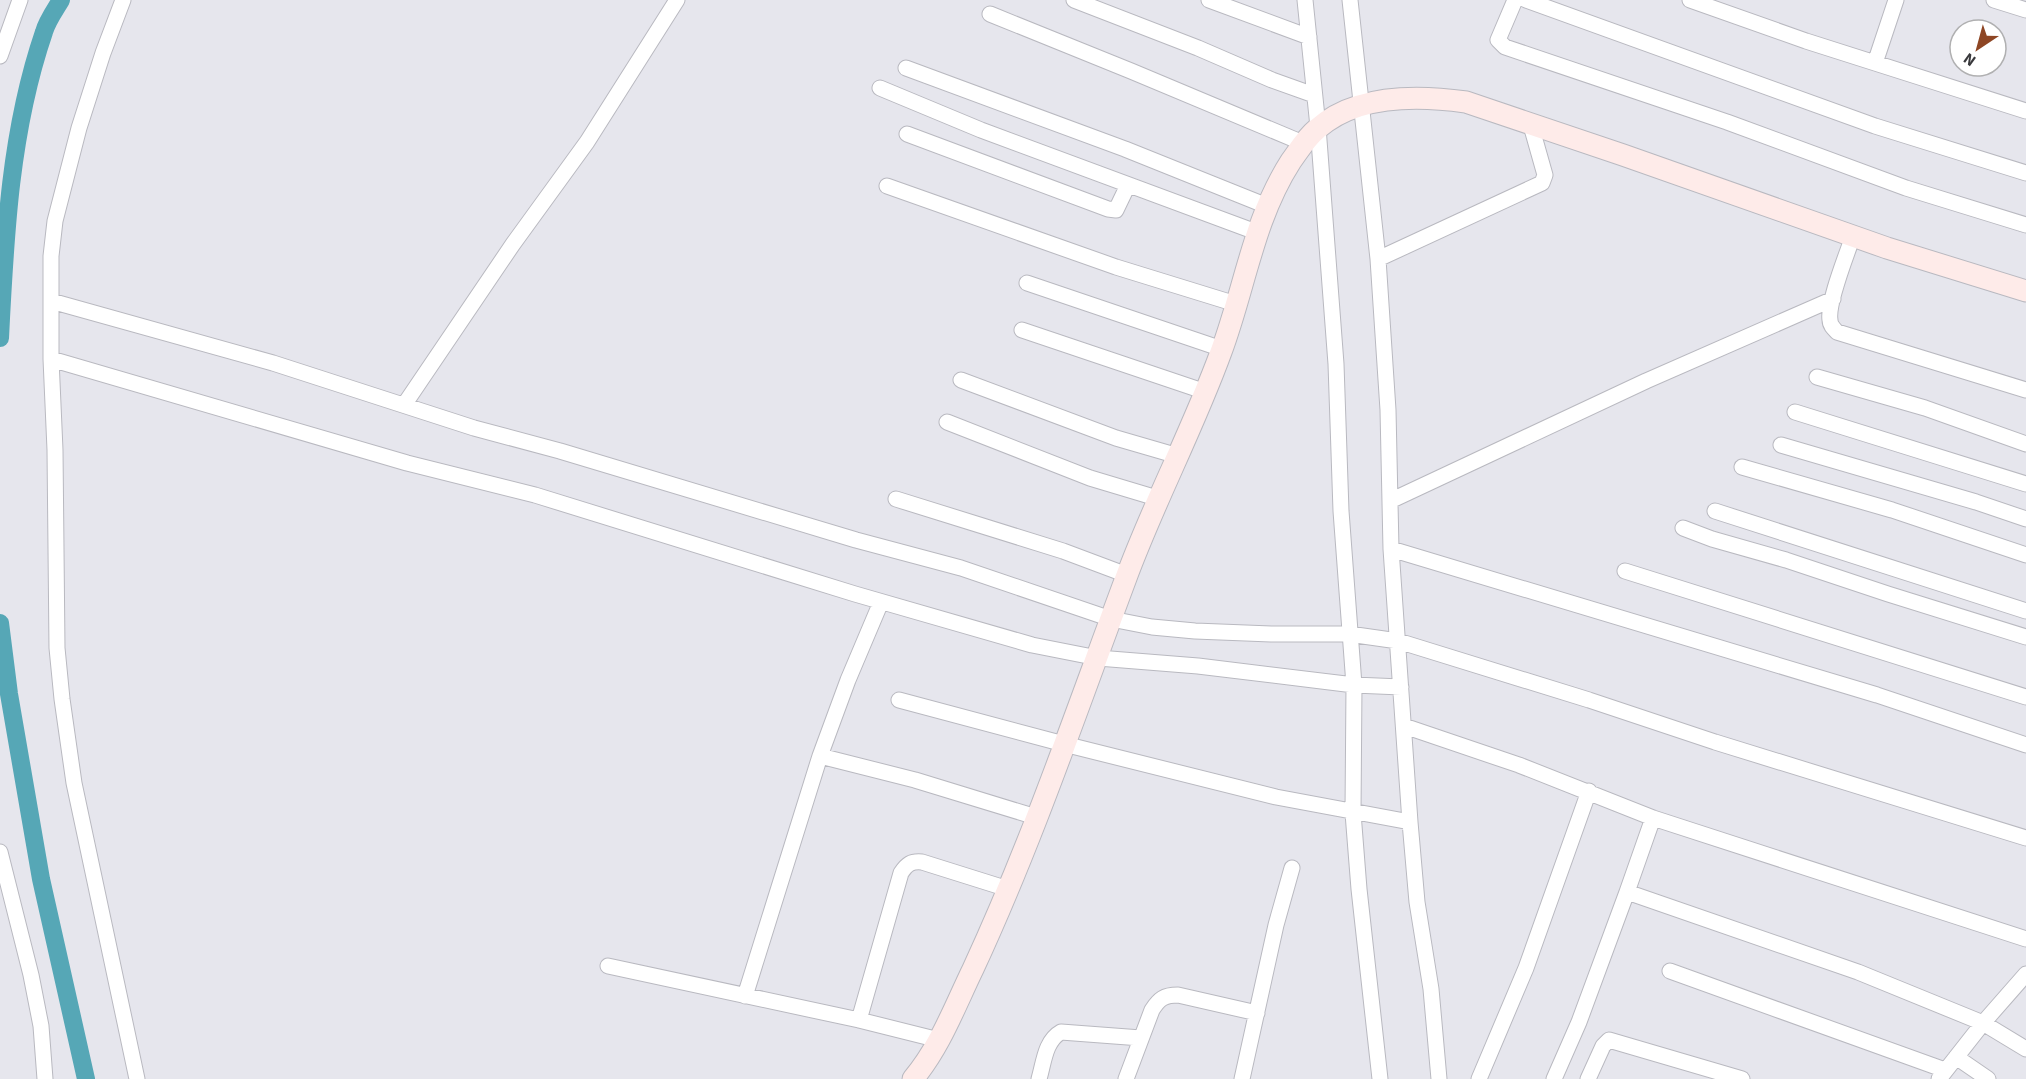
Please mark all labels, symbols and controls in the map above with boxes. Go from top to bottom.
north arrow [1948,18,2008,78]
text: N [1959,47,1981,71]

